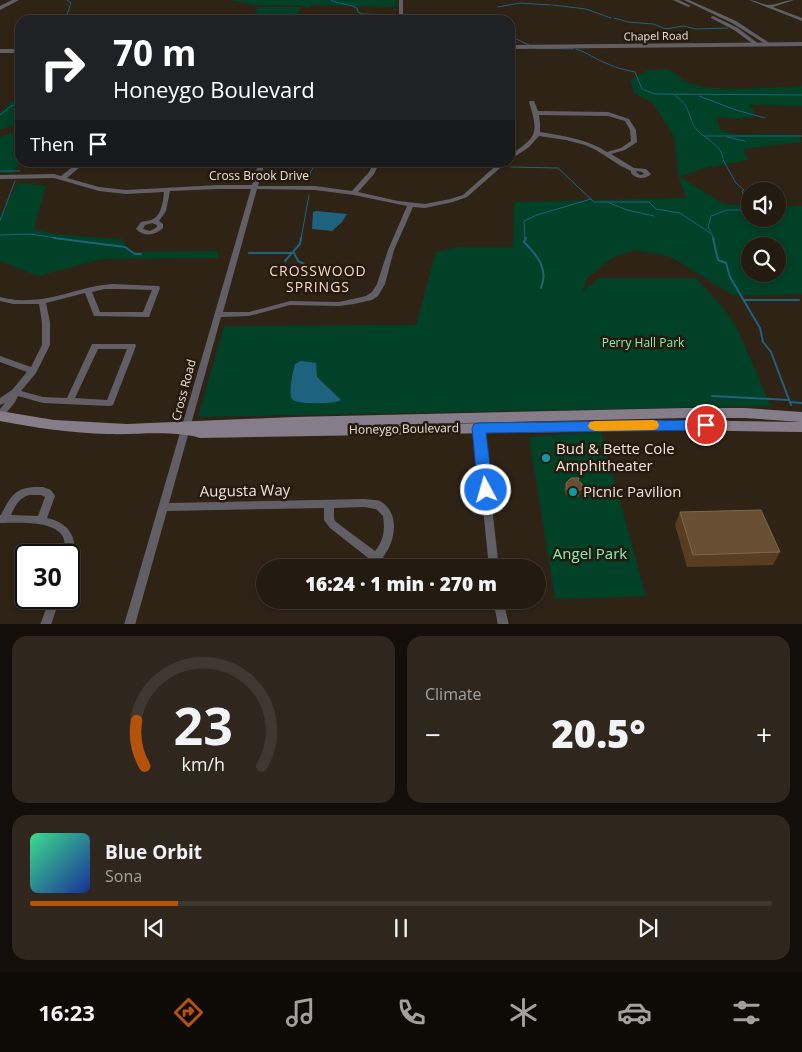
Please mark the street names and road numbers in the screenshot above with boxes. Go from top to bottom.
street label: Chapel Road [624,27,688,44]
street label: Cross Brook Drive [209,167,309,184]
street label: Cross Road [167,357,200,422]
street label: Honeygo Boulevard [349,419,459,438]
street label: Augusta Way [200,479,291,501]

